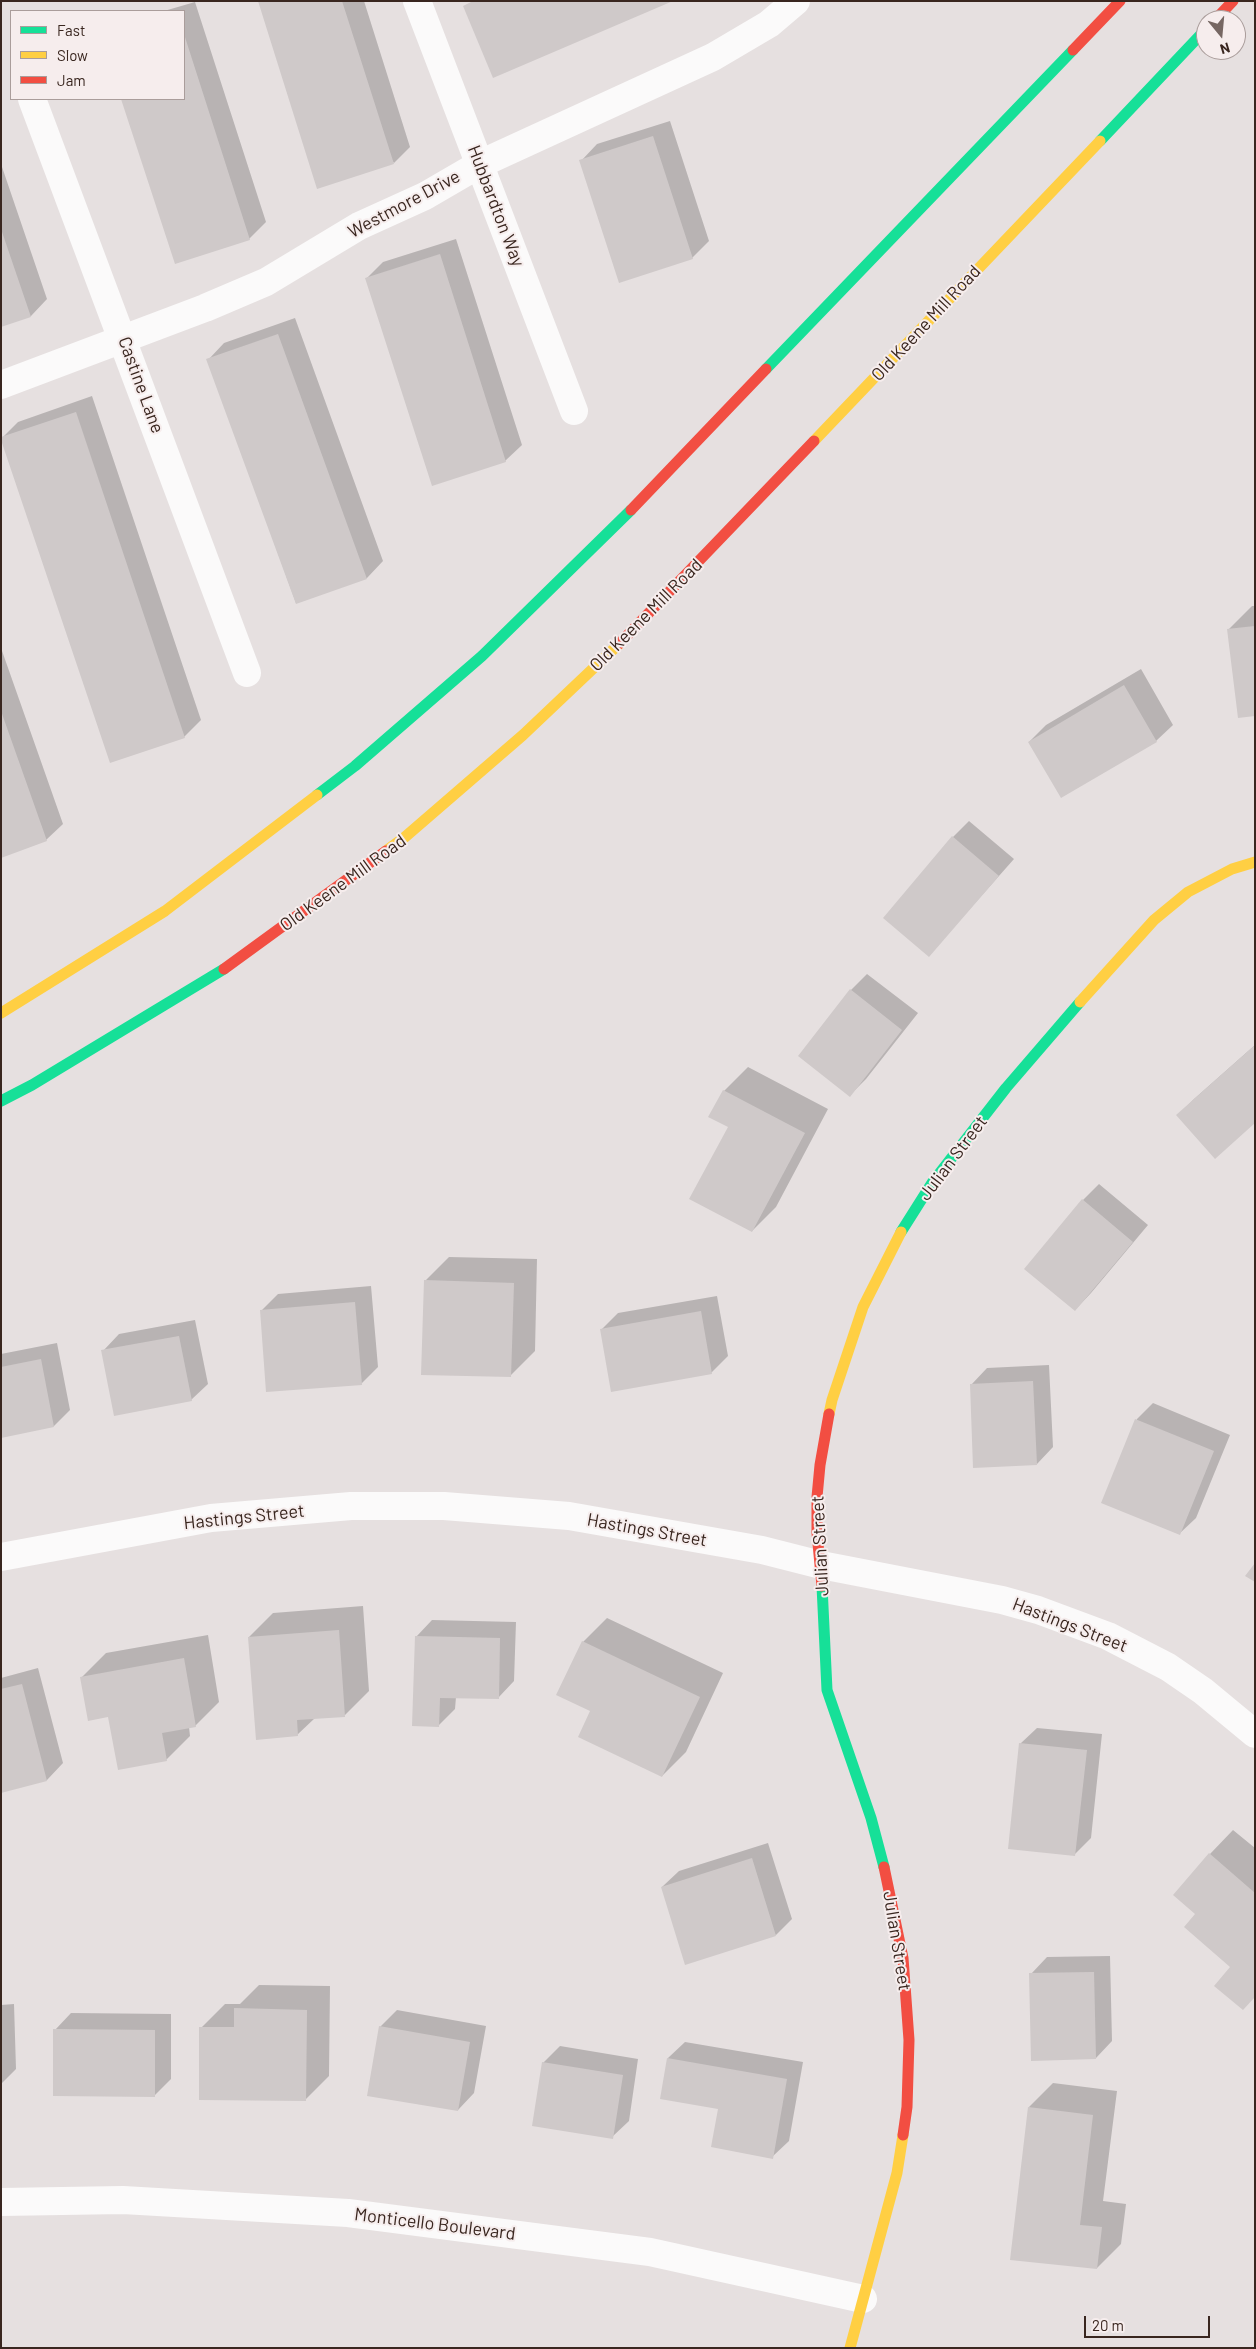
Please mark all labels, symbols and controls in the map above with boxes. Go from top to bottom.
legend [10,10,185,100]
north arrow [1196,10,1246,60]
text: Fast [57,21,85,39]
text: N [1218,39,1232,58]
text: Slow [57,46,88,64]
text: Jam [57,71,86,89]
street label: Hubbardton Way [463,142,529,270]
street label: Westmore Drive [344,165,464,243]
street label: Old Keene Mill Road [867,261,985,385]
street label: Castine Lane [114,334,168,436]
street label: Old Keene Mill Road [585,554,707,676]
street label: Old Keene Mill Road [276,830,410,936]
street label: Julian Street [914,1111,992,1205]
street label: Julian Street [807,1495,833,1597]
street label: Hastings Street [183,1500,305,1534]
street label: Hastings Street [585,1509,709,1551]
street label: Hastings Street [1009,1593,1131,1657]
street label: Julian Street [878,1890,916,1992]
street label: Monticello Boulevard [353,2203,517,2245]
scale bar [1086,2306,1212,2338]
text: 20 m [1092,2316,1124,2334]

